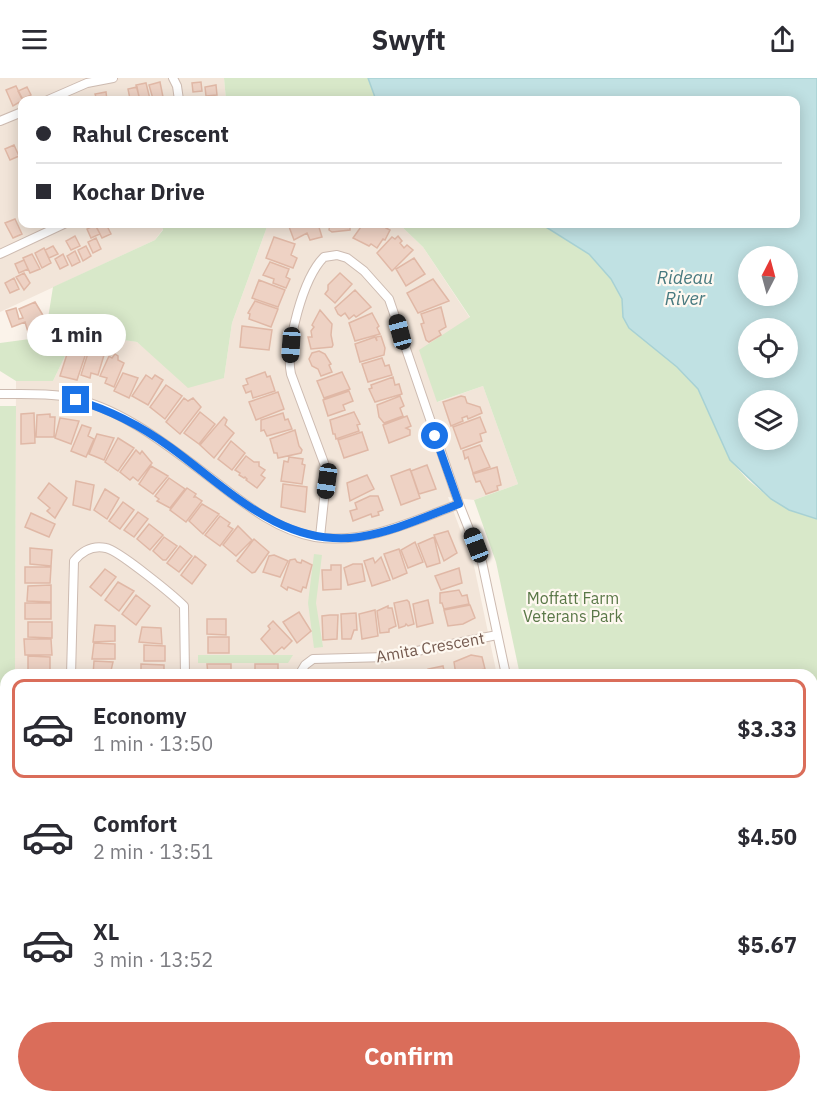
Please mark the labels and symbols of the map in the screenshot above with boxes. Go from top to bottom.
north arrow [738,246,798,306]
water label: Rideau River [657,266,713,310]
car [387,312,413,352]
callout: 1 min [26,313,125,355]
car [281,326,301,364]
route end [62,386,89,413]
route start [421,422,448,449]
car [316,462,338,500]
car [461,525,491,565]
park label: Moffatt Farm Veterans Park [523,588,623,626]
street label: Amita Crescent [374,628,486,666]

